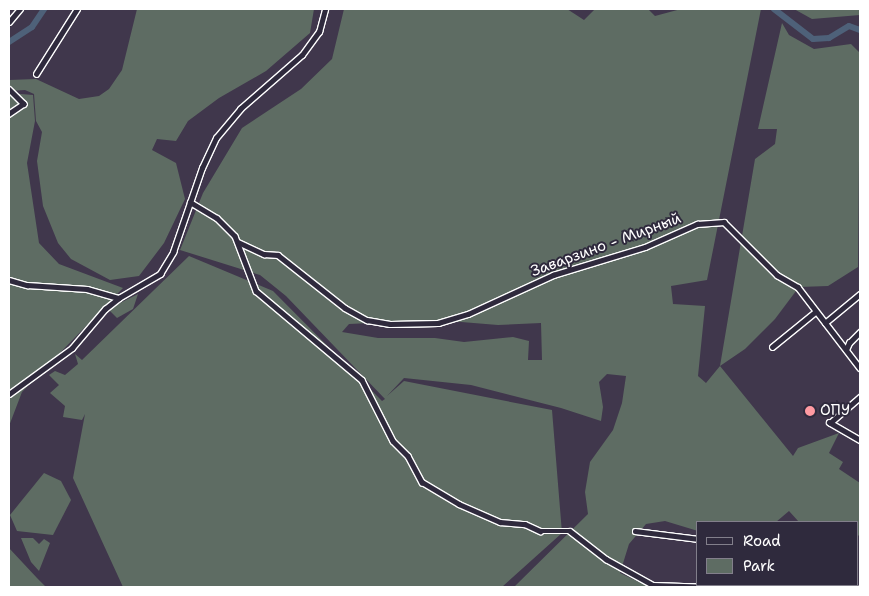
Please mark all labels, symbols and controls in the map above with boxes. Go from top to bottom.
street label: Заварзино - Мирный [528,209,684,281]
place label: ОПУ [820,402,850,420]
marker: ОПУ [804,405,816,417]
legend [696,521,859,586]
text: Road [743,531,781,551]
text: Park [743,556,775,576]

